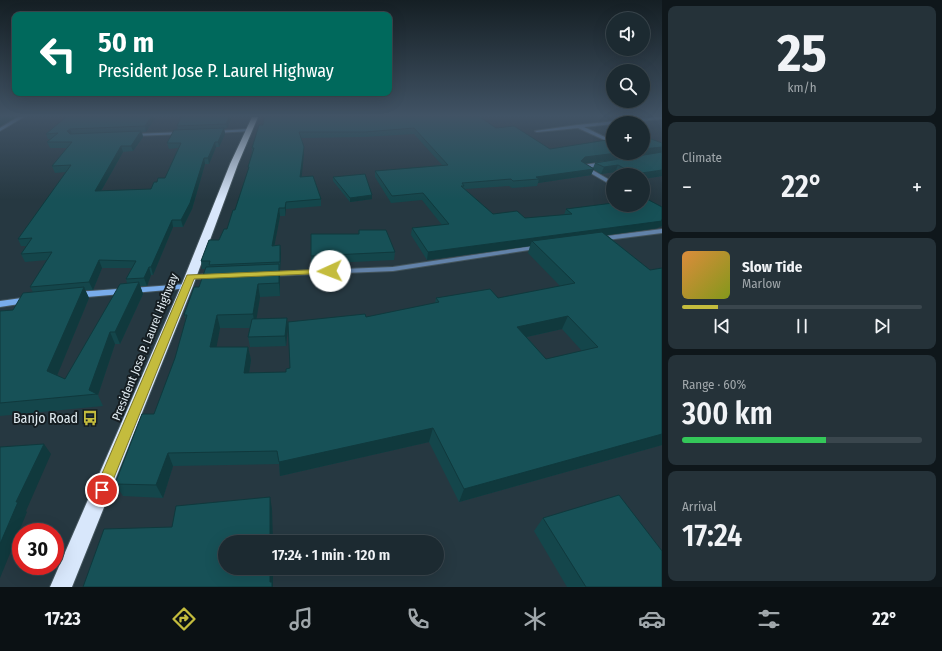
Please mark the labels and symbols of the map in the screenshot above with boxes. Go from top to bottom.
position arrow [309,250,351,292]
street label: President Jose P. Laurel Highway [109,271,181,423]
bus stop icon: Banjo Road [81,409,99,427]
place label: Banjo Road [13,410,78,427]
pin [85,473,119,507]
speed limit sign: 30 [12,523,64,575]

